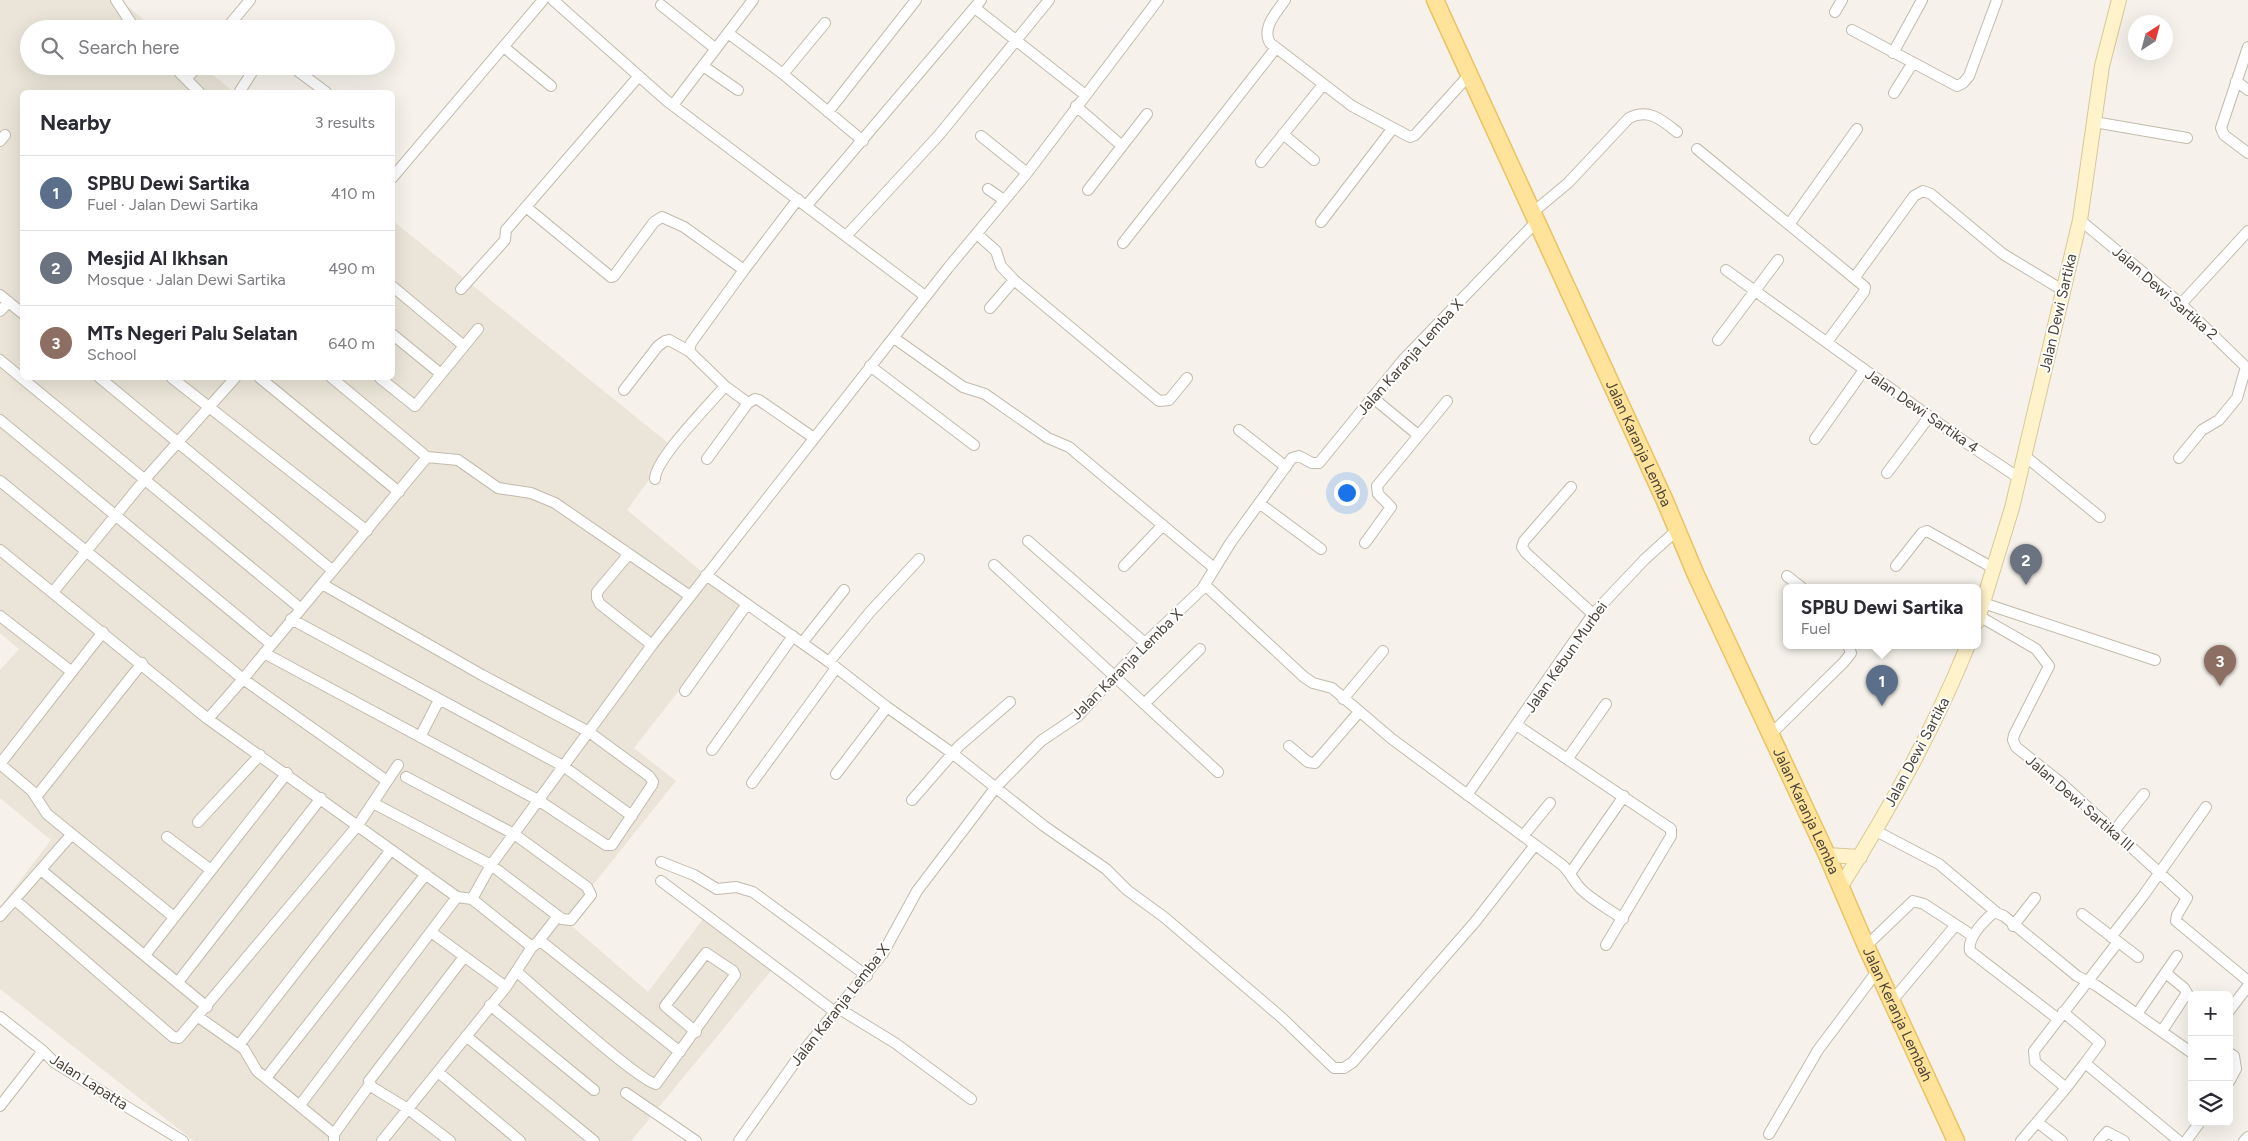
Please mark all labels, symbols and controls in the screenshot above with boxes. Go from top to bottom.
north arrow [2128,15,2173,60]
search box [20,20,395,75]
icon: search [38,34,66,62]
text: Search here [78,36,180,59]
text: Nearby [40,110,111,135]
text: 3 results [315,113,375,132]
text: SPBU Dewi Sartika [87,172,250,195]
text: 1 [53,184,59,203]
text: 410 m [331,184,375,203]
text: Fuel · Jalan Dewi Sartika [87,195,258,214]
street label: Jalan Dewi Sartika 2 [2109,242,2221,344]
text: Mesjid Al Ikhsan [87,247,228,270]
street label: Jalan Dewi Sartika [2036,252,2080,374]
text: 2 [51,259,61,278]
text: 490 m [328,259,375,278]
text: Mosque · Jalan Dewi Sartika [87,270,286,289]
street label: Jalan Karanja Lemba X [1353,295,1467,419]
text: MTs Negeri Palu Selatan [87,322,298,345]
text: 3 [52,334,60,353]
text: 640 m [328,334,375,353]
text: School [87,345,137,364]
street label: Jalan Dewi Sartika 4 [1862,365,1982,457]
street label: Jalan Karanja Lemba [1602,378,1675,509]
your location [1334,480,1360,506]
pin: 2 [2010,544,2042,585]
popup [1783,584,1981,649]
text: SPBU Dewi Sartika [1801,596,1963,619]
street label: Jalan Kebun Murbei [1521,598,1611,716]
street label: Jalan Karanja Lemba X [1068,604,1187,723]
text: Fuel [1801,619,1830,638]
pin: 3 [2204,645,2236,686]
pin: 1 [1866,665,1898,706]
street label: Jalan Dewi Sartika [1881,694,1953,810]
street label: Jalan Karanja Lemba [1769,745,1843,877]
street label: Jalan Dewi Sartika III [2022,751,2138,855]
street label: Jalan Karanja Lemba X [787,940,894,1070]
street label: Jalan Keranja Lembah [1859,944,1936,1084]
map controls [2188,991,2233,1126]
button: + [2188,991,2233,1036]
button: − [2188,1036,2233,1081]
street label: Jalan Lapatta [47,1050,131,1114]
button: layers [2188,1081,2233,1126]

